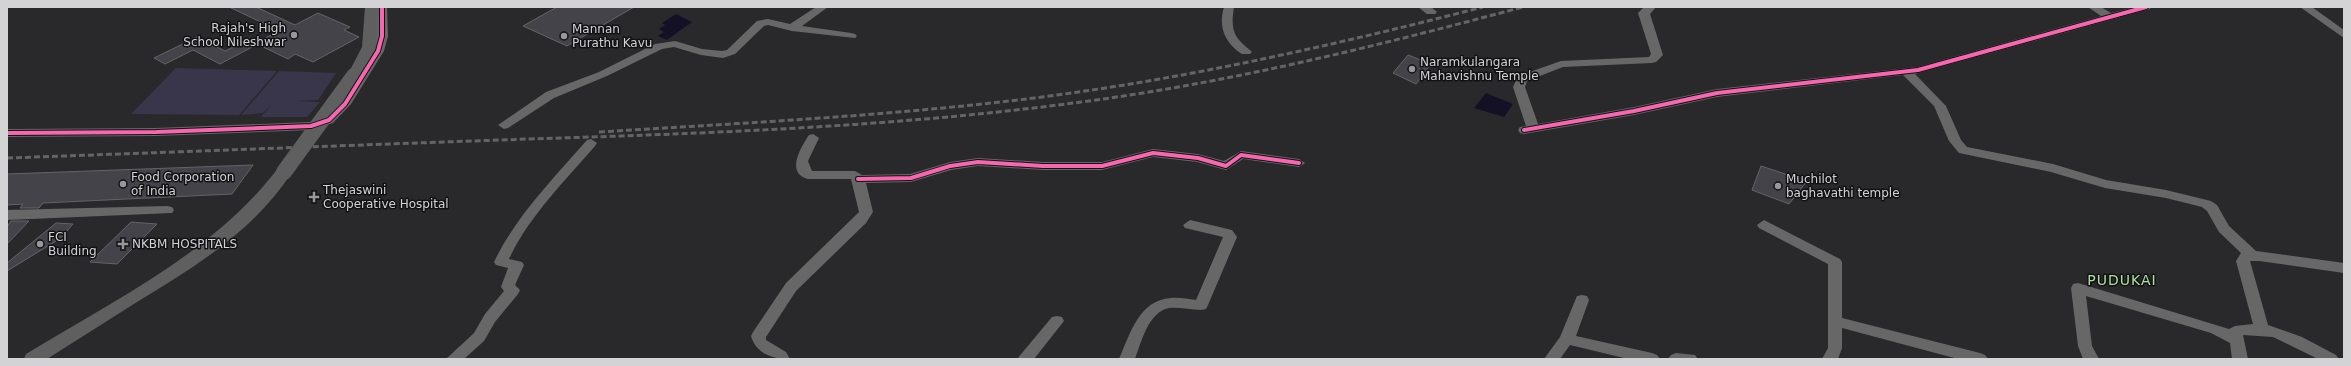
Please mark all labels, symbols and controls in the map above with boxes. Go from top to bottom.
place label: Rajah's High School Nileshwar [183,21,286,49]
place label: Mannan Purathu Kavu [572,22,652,50]
marker: Rajah's High School Nileshwar [289,30,299,40]
marker: Mannan Purathu Kavu [559,31,569,41]
place label: Naramkulangara Mahavishnu Temple [1420,55,1539,83]
marker: Naramkulangara Mahavishnu Temple [1407,64,1417,74]
place label: Food Corporation of India [131,170,234,198]
place label: Muchilot baghavathi temple [1786,172,1900,200]
marker: Food Corporation of India [118,179,128,189]
marker: Muchilot baghavathi temple [1773,181,1783,191]
place label: Thejaswini Cooperative Hospital [322,183,449,211]
marker: Thejaswini Cooperative Hospital [308,191,320,203]
place label: FCI Building [48,230,97,258]
place label: NKBM HOSPITALS [132,237,237,251]
marker: NKBM HOSPITALS [117,238,129,250]
marker: FCI Building [35,239,45,249]
district label: PUDUKAI [2087,272,2157,288]

